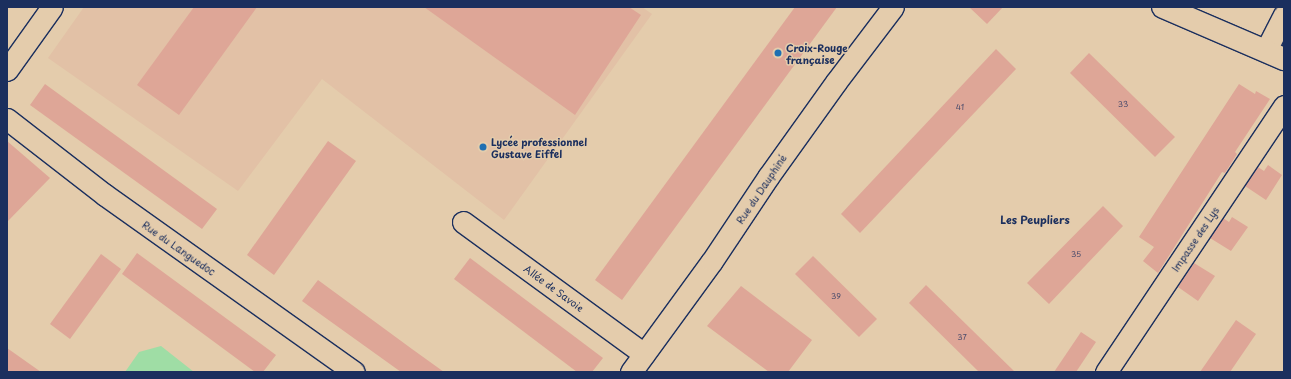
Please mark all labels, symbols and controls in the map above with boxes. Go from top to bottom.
place label: Croix-Rouge française [786,41,848,64]
marker: Croix-Rouge française [773,48,783,58]
house number: 33 [1118,100,1128,110]
house number: 41 [956,103,964,113]
place label: Lycée professionnel Gustave Eiffel [491,135,588,158]
marker: Lycée professionnel Gustave Eiffel [478,142,488,152]
street label: Rue du Dauphiné [733,151,789,227]
street label: Impasse des Lys [1168,204,1222,274]
district label: Les Peupliers [1000,213,1070,227]
street label: Rue du Languedoc [139,218,219,278]
house number: 35 [1071,250,1081,260]
street label: Allée de Savoie [521,262,587,314]
house number: 39 [831,292,841,302]
house number: 37 [957,333,967,343]

